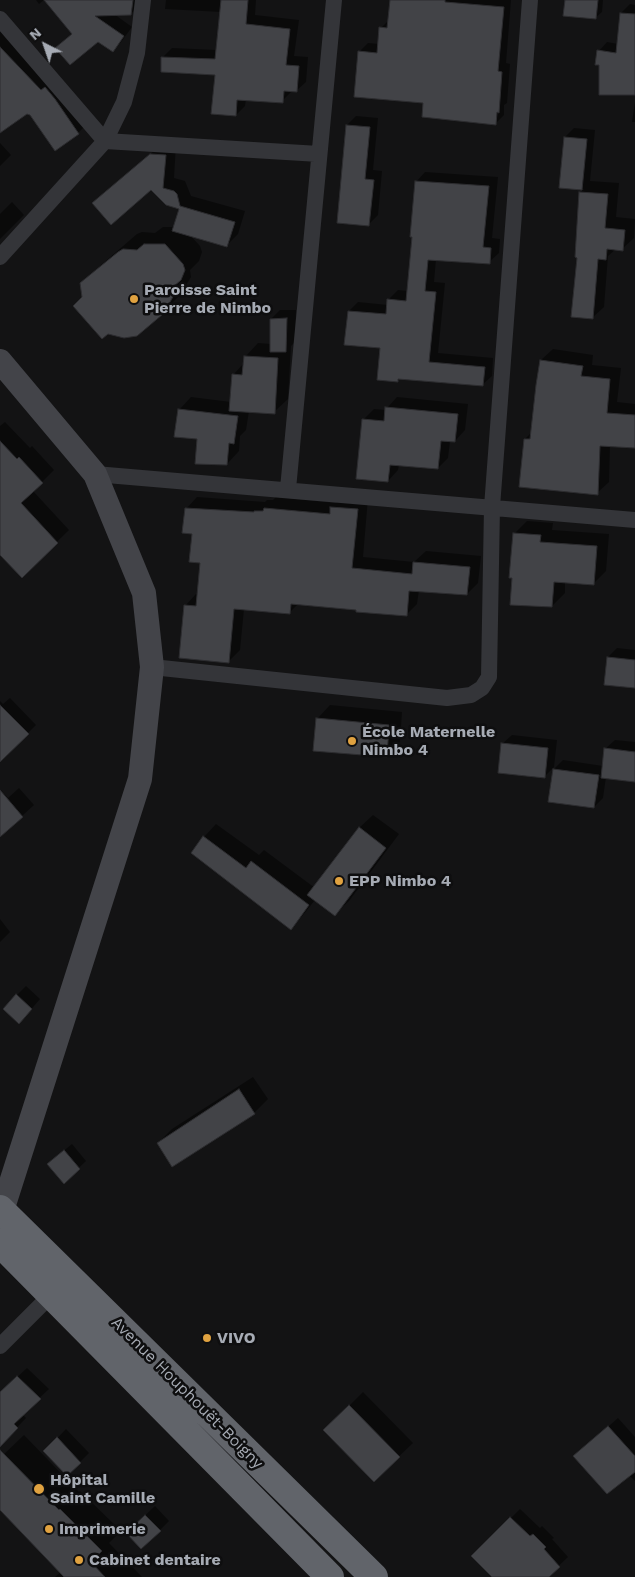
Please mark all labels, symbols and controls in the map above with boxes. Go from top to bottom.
north arrow [20,20,70,70]
text: N [26,24,44,43]
place label: Paroisse Saint Pierre de Nimbo [144,280,271,318]
marker: Paroisse Saint Pierre de Nimbo [128,293,140,305]
place label: École Maternelle Nimbo 4 [362,722,495,760]
marker: École Maternelle Nimbo 4 [346,735,358,747]
place label: EPP Nimbo 4 [349,871,451,891]
marker: EPP Nimbo 4 [333,875,345,887]
street label: Avenue Houphouët-Boigny [107,1313,267,1473]
place label: VIVO [217,1328,255,1348]
marker: VIVO [201,1332,213,1344]
place label: Hôpital Saint Camille [50,1470,155,1508]
marker: Hôpital Saint Camille [32,1482,46,1496]
place label: Imprimerie [59,1519,146,1539]
marker: Imprimerie [43,1523,55,1535]
place label: Cabinet dentaire [89,1550,221,1570]
marker: Cabinet dentaire [73,1554,85,1566]

